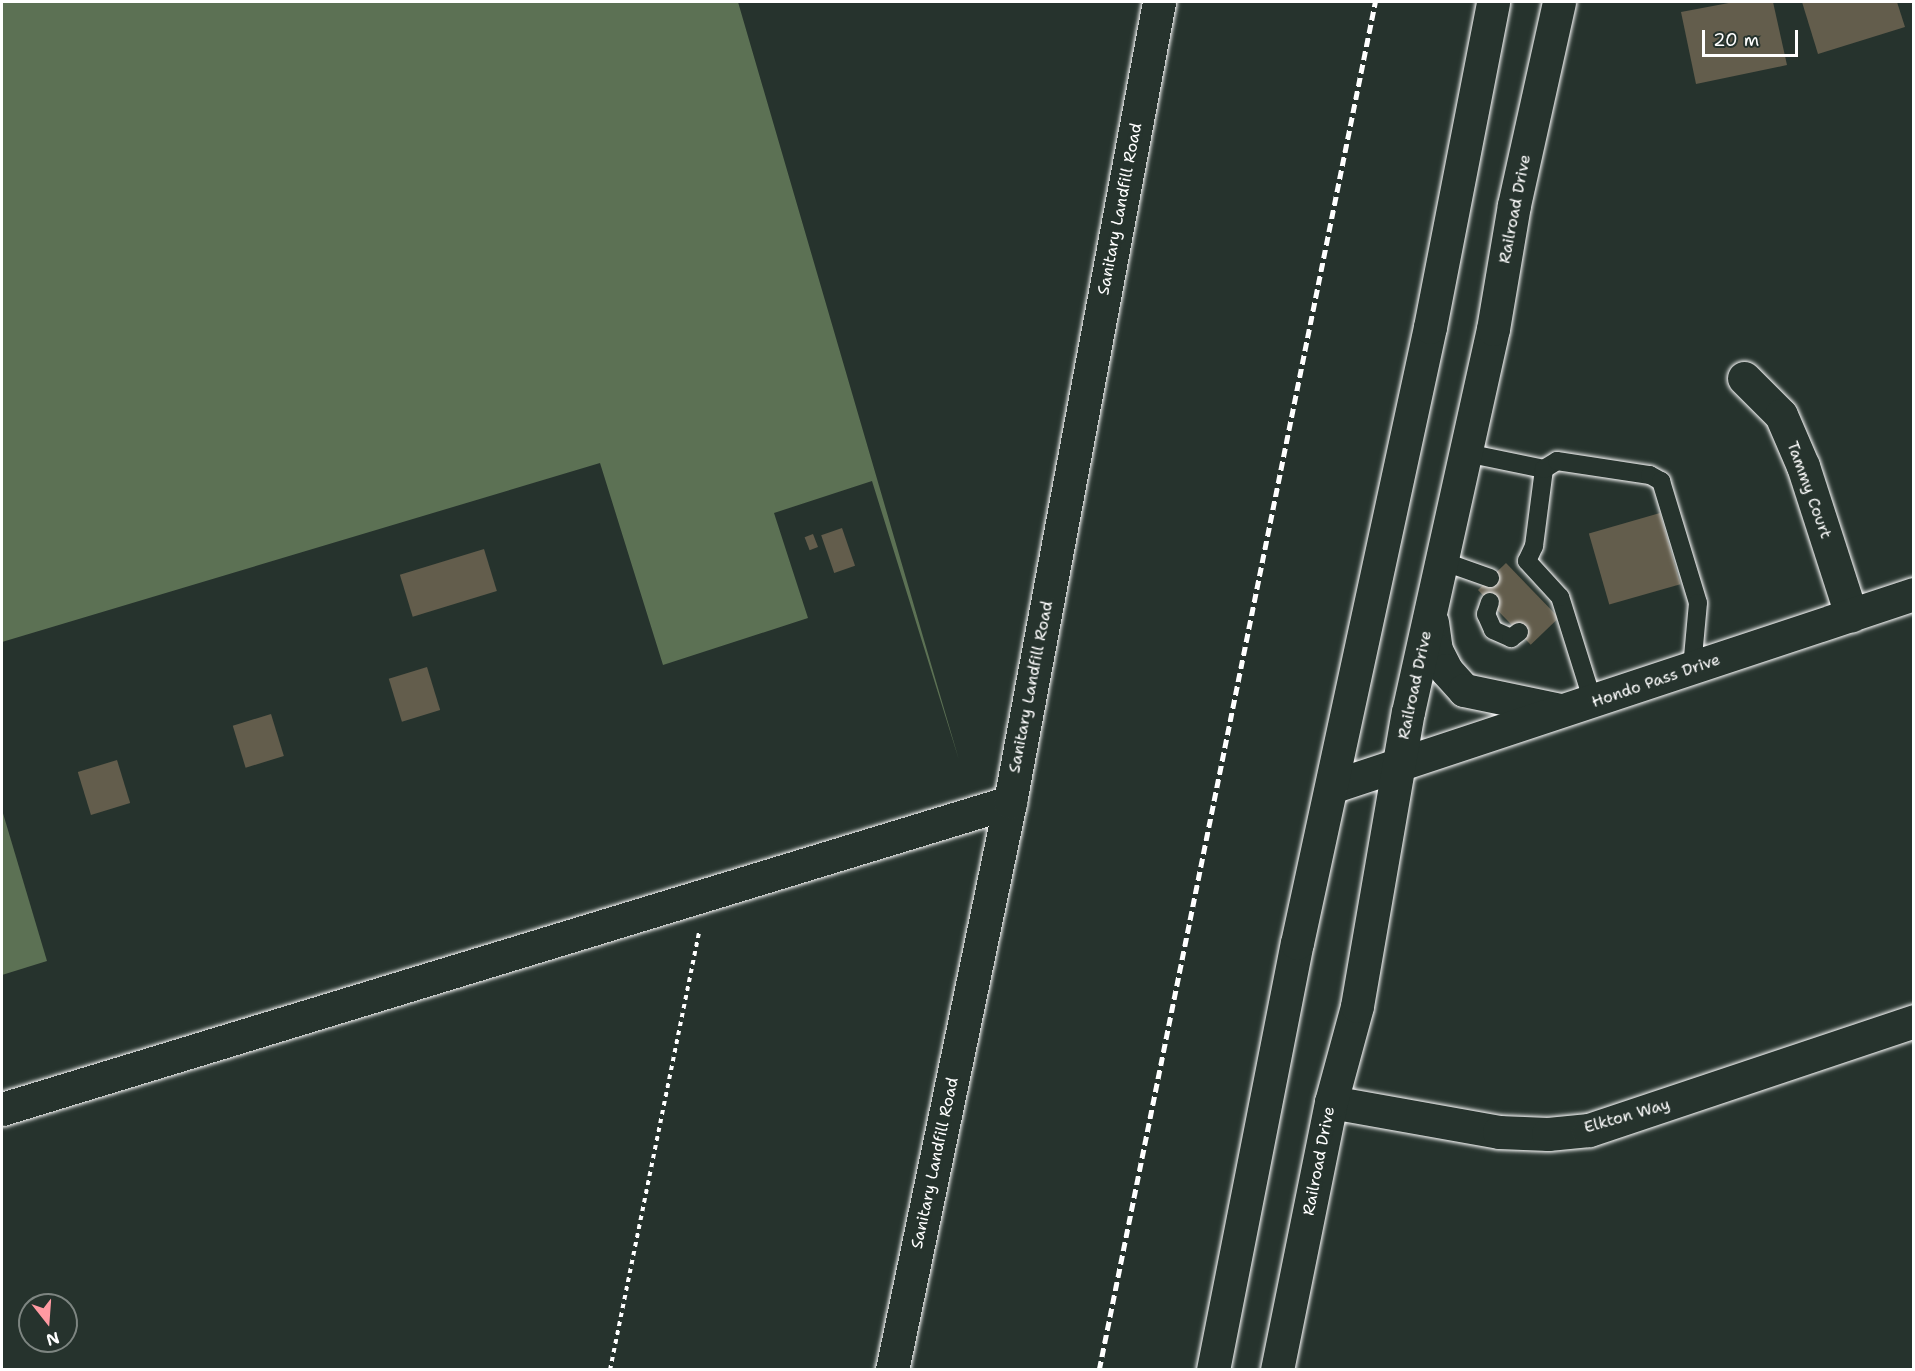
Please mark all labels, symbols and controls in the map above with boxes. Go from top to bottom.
scale bar [1705,18,1801,56]
text: 20 m [1713,28,1759,52]
street label: Sanitary Landfill Road [1094,121,1146,297]
street label: Railroad Drive [1495,153,1535,265]
street label: Tammy Court [1782,439,1836,541]
street label: Sanitary Landfill Road [1005,599,1057,775]
street label: Railroad Drive [1394,629,1436,741]
street label: Hondo Pass Drive [1589,650,1723,712]
street label: Sanitary Landfill Road [907,1075,963,1251]
street label: Elkton Way [1582,1095,1672,1137]
street label: Railroad Drive [1299,1105,1339,1217]
north arrow [18,1293,78,1353]
text: N [44,1327,62,1351]

